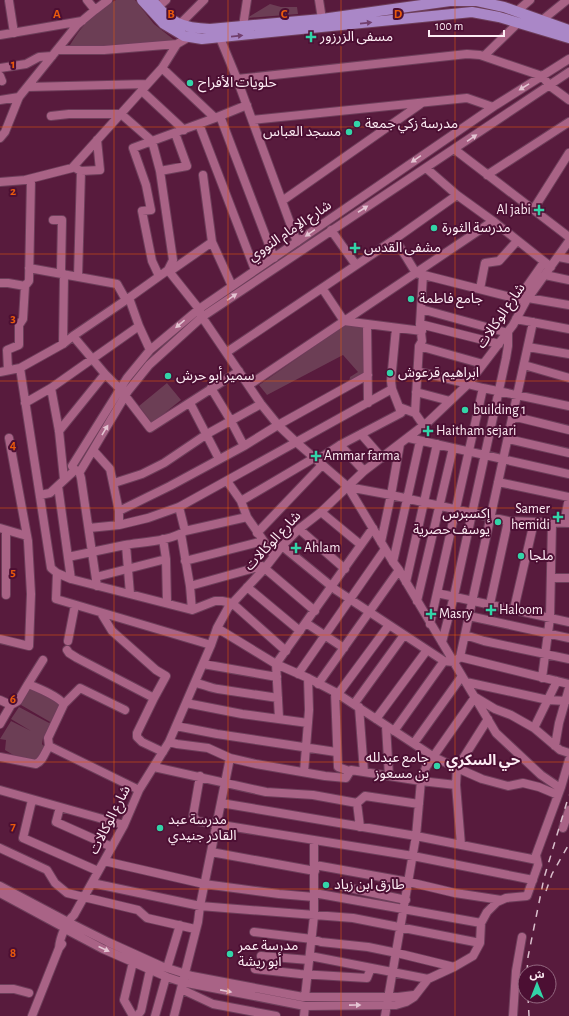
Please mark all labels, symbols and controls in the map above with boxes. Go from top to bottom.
text: A [53,8,61,21]
text: B [167,8,175,21]
text: C [281,8,288,21]
text: D [394,8,403,21]
scale bar [429,12,504,38]
one-way arrow [360,20,372,26]
text: 100 m [435,20,463,32]
place label: مسفى الزرزور [319,30,393,45]
marker: مسفى الزرزور [305,31,317,43]
one-way arrow [231,33,243,39]
text: 1 [11,58,15,71]
place label: حلويات الأفراح [198,75,277,93]
marker: حلويات الأفراح [185,78,195,88]
one-way arrow [519,83,529,91]
place label: مدرسة زكي جمعة [365,117,458,134]
marker: مدرسة زكي جمعة [352,119,362,129]
place label: مسجد العباس [263,125,341,140]
marker: مسجد العباس [344,127,354,137]
one-way arrow [467,134,477,142]
one-way arrow [411,156,422,163]
text: 2 [10,185,16,198]
street label: شارع الإمام النووي [246,198,336,267]
place label: Al jabi [496,203,531,217]
one-way arrow [358,205,368,213]
marker: Al jabi [534,205,544,215]
place label: مدرسة الثورة [442,221,511,236]
marker: مدرسة الثورة [429,223,439,233]
one-way arrow [304,230,315,237]
place label: مشفى القدس [364,241,441,256]
marker: مشفى القدس [349,242,361,254]
street label: شارع الوكالات [474,281,530,353]
place label: جامع فاطمة [419,292,483,309]
one-way arrow [227,293,237,301]
marker: جامع فاطمة [406,294,416,304]
text: 3 [10,312,16,325]
one-way arrow [175,320,186,329]
place label: سمير أبو حرش [176,366,254,384]
place label: ابراهيم قرعوش [398,366,479,383]
marker: ابراهيم قرعوش [385,368,395,378]
marker: سمير أبو حرش [163,371,173,381]
place label: building 1 [473,403,526,417]
marker: building 1 [460,405,470,415]
one-way arrow [101,424,108,436]
place label: Haitham sejari [436,424,516,438]
marker: Haitham sejari [423,426,433,436]
text: 4 [10,439,17,452]
place label: Ammar farma [324,449,401,463]
marker: Ammar farma [311,451,321,461]
place label: Samer hemidi [511,502,550,532]
place label: إكسبرس يوسف حصرية [413,507,491,538]
street label: شارع الوكالات [242,509,306,575]
marker: Samer hemidi [553,512,563,522]
marker: إكسبرس يوسف حصرية [493,517,503,527]
place label: Ahlam [304,541,340,555]
marker: Ahlam [291,543,301,553]
place label: ملجا [529,549,554,563]
marker: ملجا [516,551,526,561]
text: 5 [10,566,16,579]
place label: Haloom [499,603,543,617]
marker: Haloom [486,605,496,615]
place label: Masry [439,607,472,621]
marker: Masry [426,609,436,619]
text: 6 [10,693,16,706]
place label: جامع عبدلله بن مسعوز [366,751,429,782]
district label: حي السكري [446,753,521,771]
marker: جامع عبدلله بن مسعوز [432,761,442,771]
street label: شارع الوكالات [87,783,136,858]
place label: مدرسة عبد القادر جنيدي [168,813,236,846]
text: 7 [10,820,16,833]
marker: مدرسة عبد القادر جنيدي [155,823,165,833]
place label: طارق ابن زياد [334,878,405,893]
marker: طارق ابن زياد [321,880,331,890]
place label: مدرسة عمر أبو ريشة [237,939,298,970]
one-way arrow [98,946,109,952]
text: 8 [10,947,16,960]
marker: مدرسة عمر أبو ريشة [225,949,235,959]
north arrow [517,964,557,1004]
text: ش [529,969,545,981]
one-way arrow [220,988,232,994]
one-way arrow [349,1002,361,1009]

